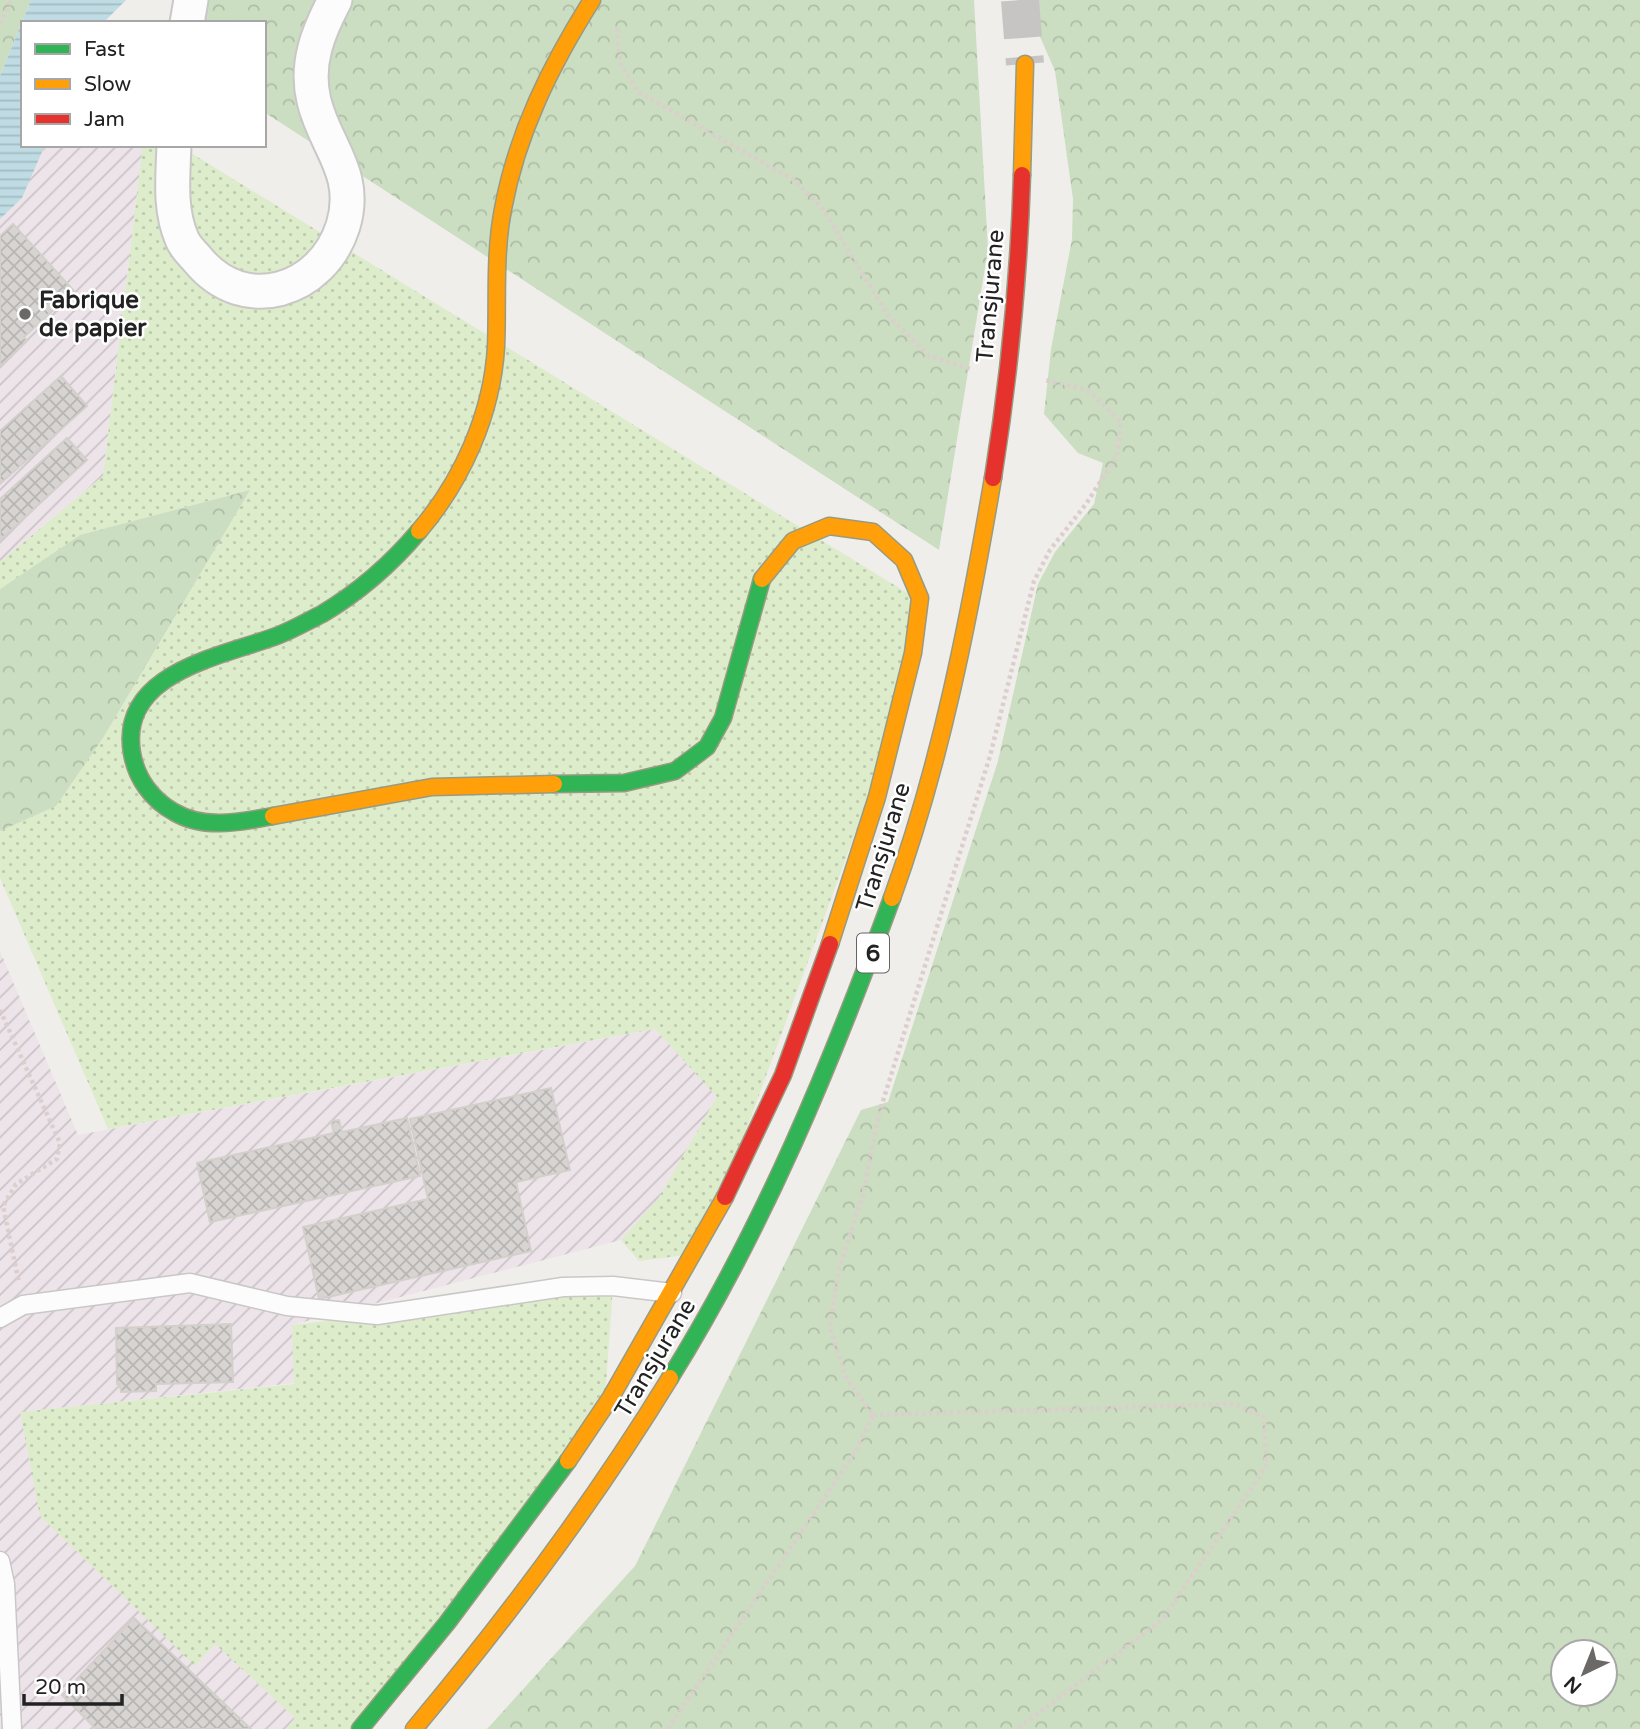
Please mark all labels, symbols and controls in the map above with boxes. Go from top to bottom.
legend [21,21,266,147]
text: Fast [84,37,125,62]
text: Slow [84,72,132,97]
text: Jam [84,107,125,132]
street label: Transjurane [970,228,1011,364]
place label: Fabrique de papier [39,286,147,343]
marker: Fabrique de papier [17,306,33,322]
street label: Transjurane [850,779,917,915]
road number: 6 [857,934,889,972]
street label: Transjurane [609,1294,702,1423]
north arrow [1549,1638,1619,1708]
scale bar [24,1662,122,1706]
text: N [1560,1671,1586,1698]
text: 20 m [35,1675,86,1700]

